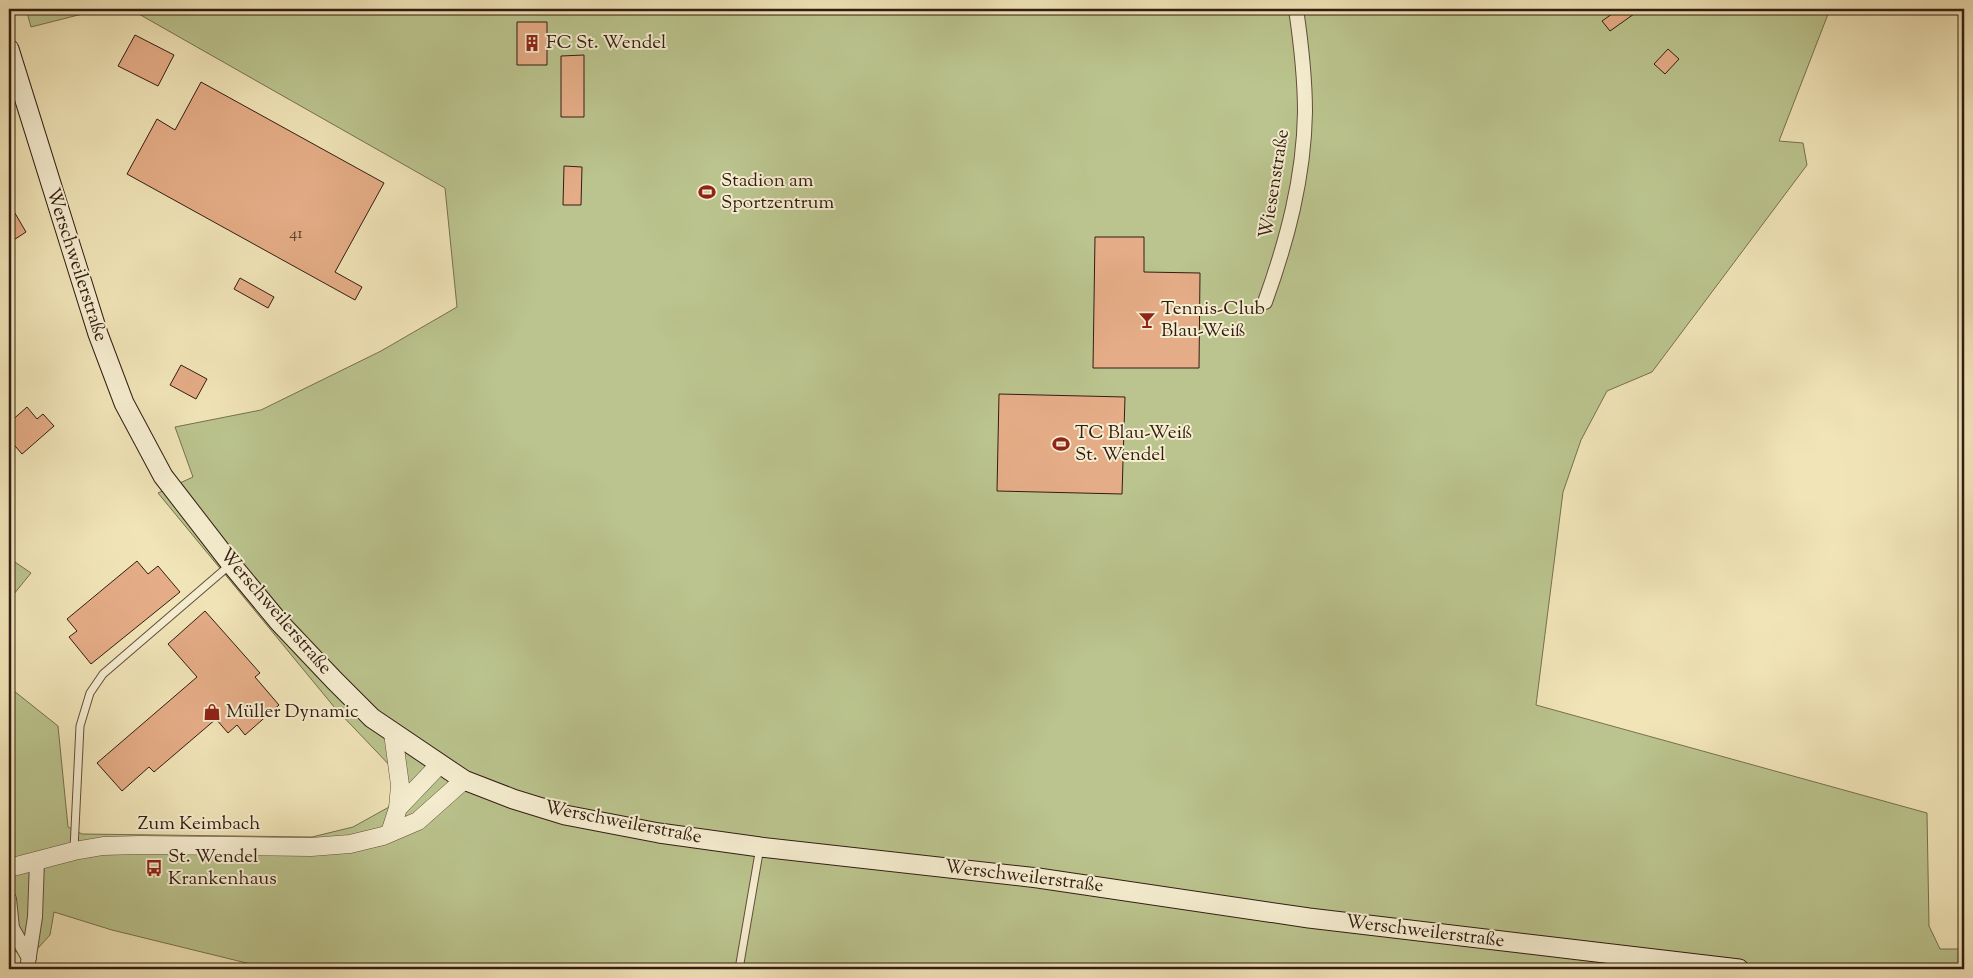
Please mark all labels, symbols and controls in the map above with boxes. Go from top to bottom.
place label: FC St. Wendel [546,30,666,57]
building icon: FC St. Wendel [522,33,542,53]
street label: Wiesenstraße [1253,127,1297,241]
place label: Stadion am Sportzentrum [721,168,835,217]
sports icon: Stadion am Sportzentrum [697,182,717,202]
street label: Werschweilerstraße [38,185,114,345]
house number: 41 [289,223,303,246]
place label: Tennis-Club Blau-Weiß [1161,296,1265,345]
bar icon: Tennis-Club Blau-Weiß [1137,310,1157,330]
place label: TC Blau-Weiß St. Wendel [1075,420,1192,469]
sports icon: TC Blau-Weiß St. Wendel [1051,434,1071,454]
street label: Werschweilerstraße [212,543,338,681]
place label: Müller Dynamic [226,699,359,726]
shop icon: Müller Dynamic [202,702,222,722]
street label: Werschweilerstraße [542,794,704,852]
street label: Zum Keimbach [138,811,260,838]
place label: St. Wendel Krankenhaus [168,844,277,893]
street label: Werschweilerstraße [943,854,1105,900]
bus stop icon: St. Wendel Krankenhaus [144,858,164,878]
street label: Werschweilerstraße [1344,909,1506,955]

